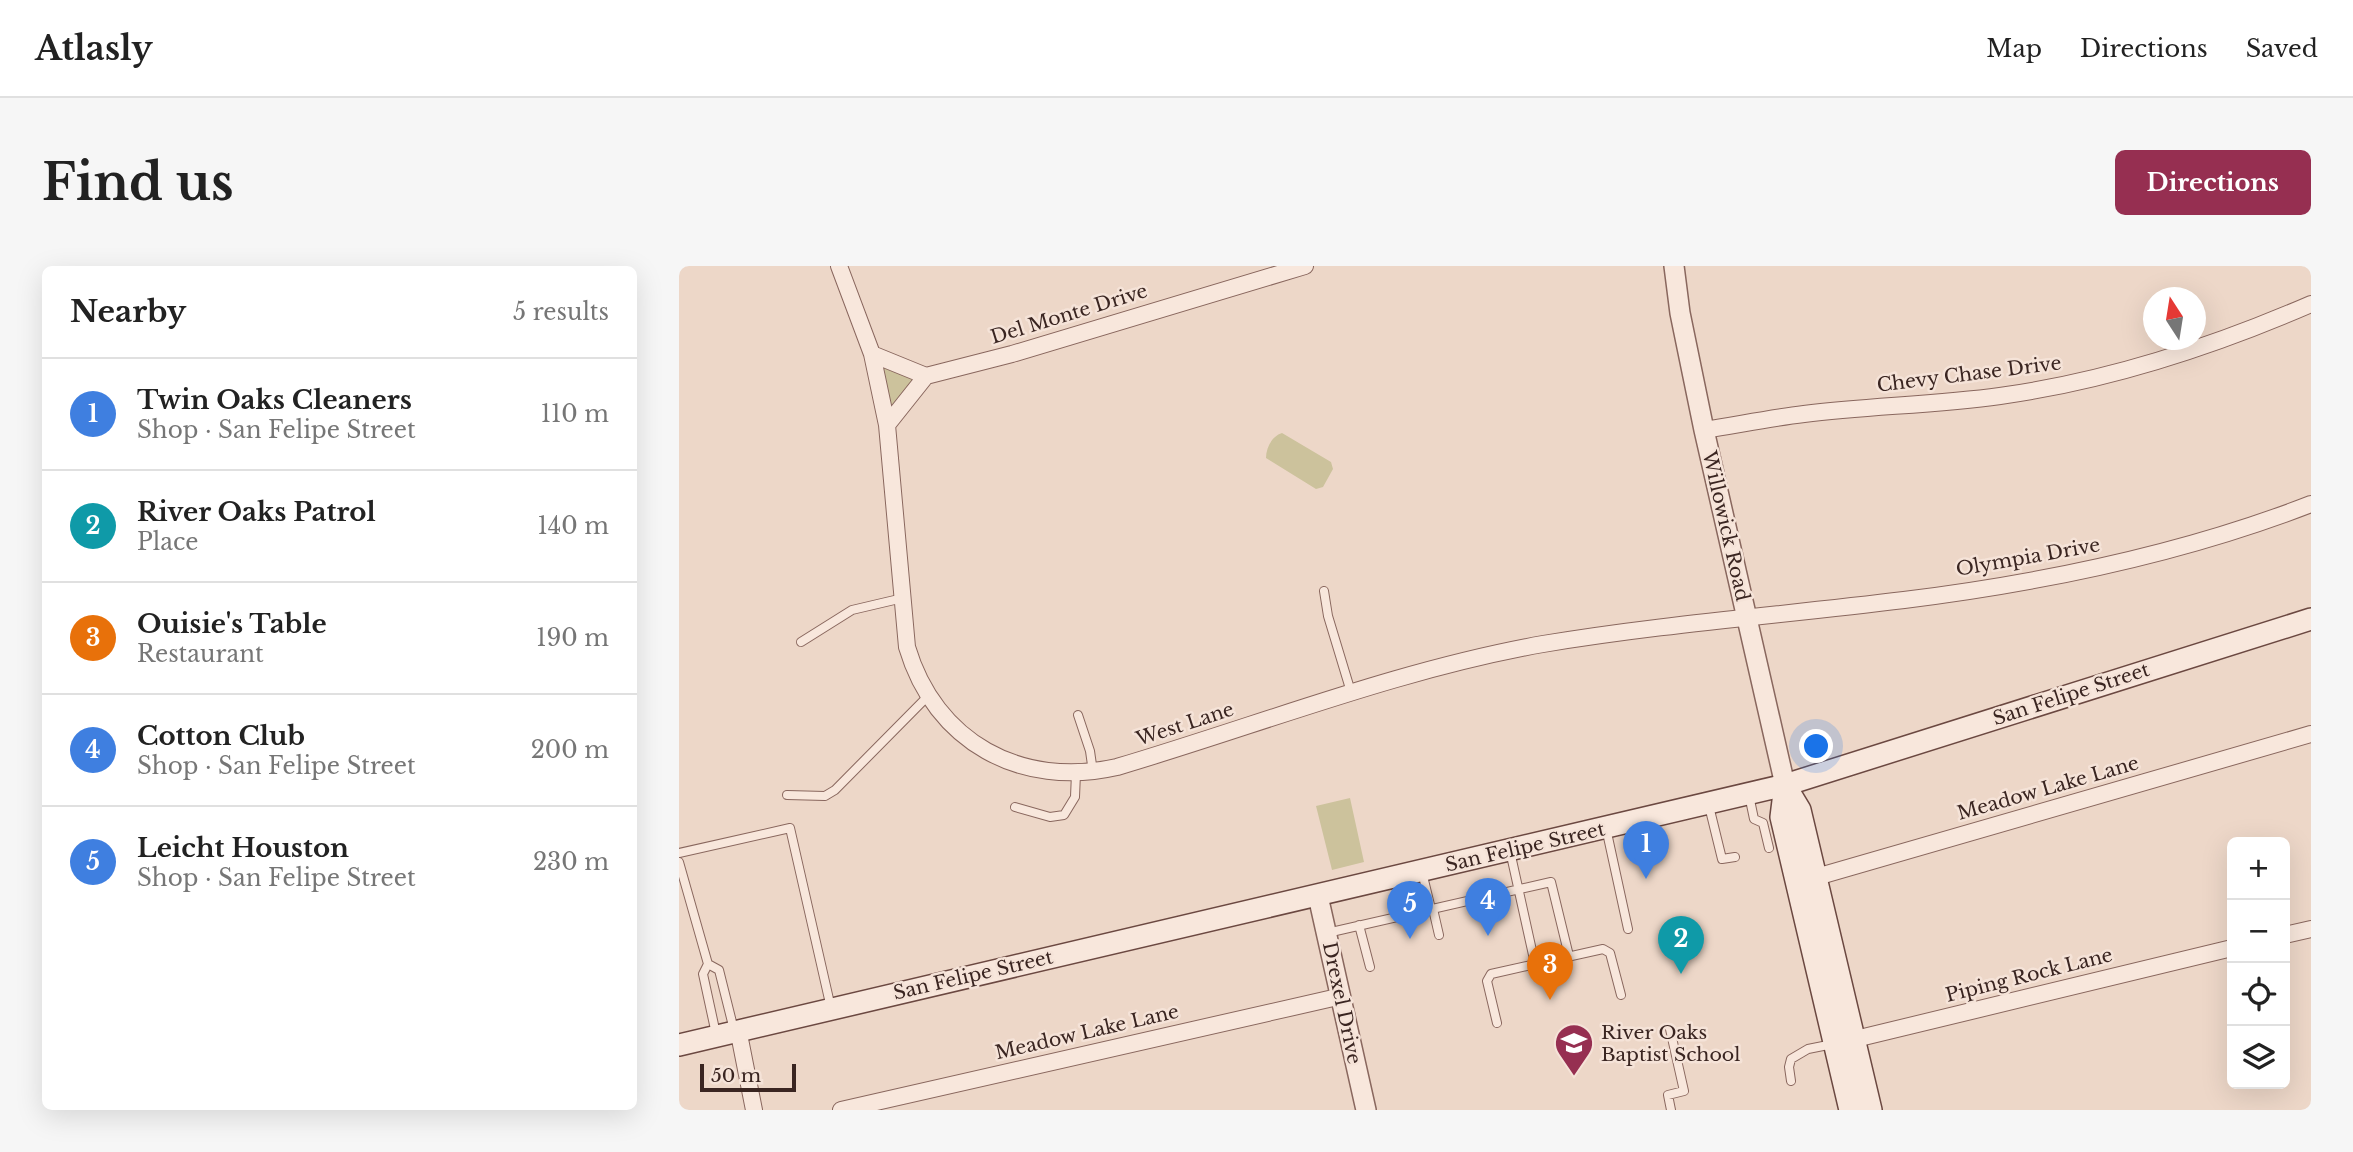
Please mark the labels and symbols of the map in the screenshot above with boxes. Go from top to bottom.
street label: Del Monte Drive [988,279,1150,349]
north arrow [2143,287,2206,350]
street label: Chevy Chase Drive [1875,351,2063,397]
street label: Willowick Road [1697,448,1754,603]
street label: Olympia Drive [1954,533,2102,581]
street label: San Felipe Street [1990,658,2153,730]
street label: West Lane [1132,697,1237,751]
your location [1799,729,1833,763]
street label: Meadow Lake Lane [1955,751,2141,825]
street label: San Felipe Street [1443,817,1608,877]
pin: 1 [1623,821,1669,879]
pin: 4 [1465,878,1511,936]
pin: 5 [1387,881,1433,939]
pin: 2 [1658,916,1704,974]
street label: Drexel Drive [1318,940,1366,1066]
pin: 3 [1527,942,1573,1000]
street label: Piping Rock Lane [1943,943,2115,1007]
street label: San Felipe Street [891,945,1056,1005]
street label: Meadow Lake Lane [993,1000,1181,1064]
place label: River Oaks Baptist School [1601,1021,1740,1066]
school or university icon: River Oaks Baptist School [1553,1022,1595,1077]
scale bar [700,1061,796,1093]

